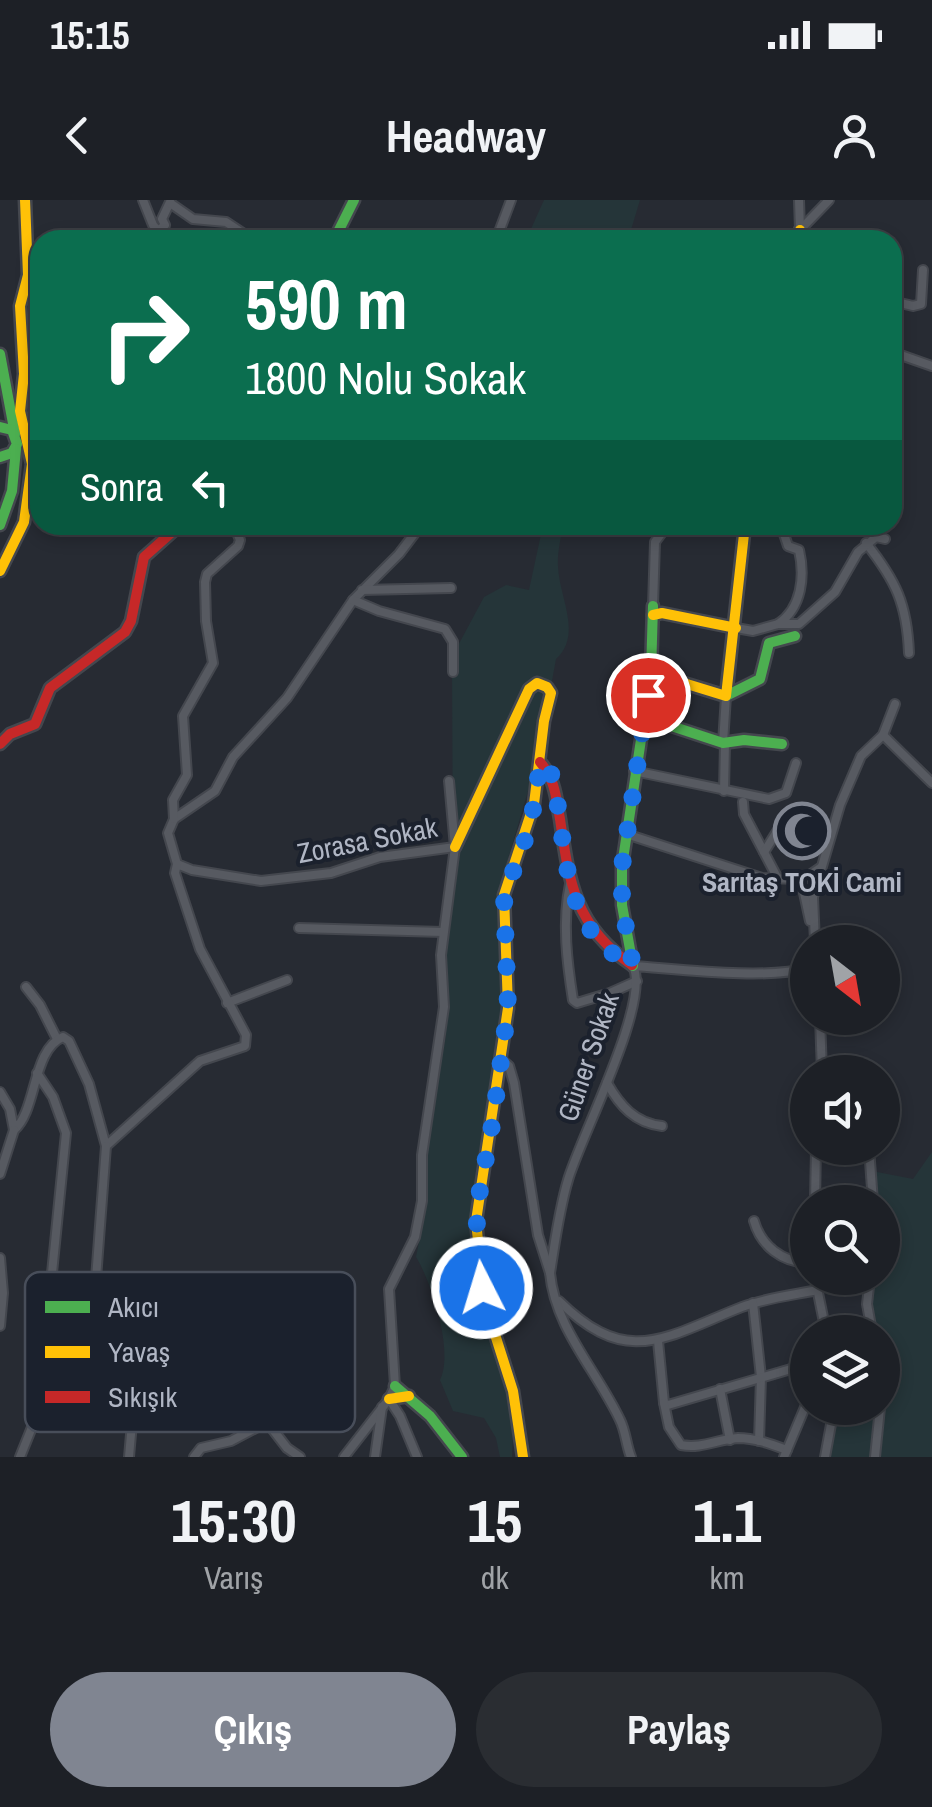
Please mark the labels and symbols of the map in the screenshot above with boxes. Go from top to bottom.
pin [606,653,691,738]
mosque icon: Sarıtaş TOKİ Cami [772,801,832,861]
street label: Zorasa Sokak [294,808,441,872]
place label: Sarıtaş TOKİ Cami [702,863,902,901]
north arrow [790,925,900,1035]
street label: Güner Sokak [548,987,628,1127]
position arrow [430,1236,534,1340]
legend [25,1272,355,1432]
text: Akıcı [107,1288,159,1326]
text: Yavaş [108,1333,170,1371]
text: Sıkışık [108,1378,177,1416]

